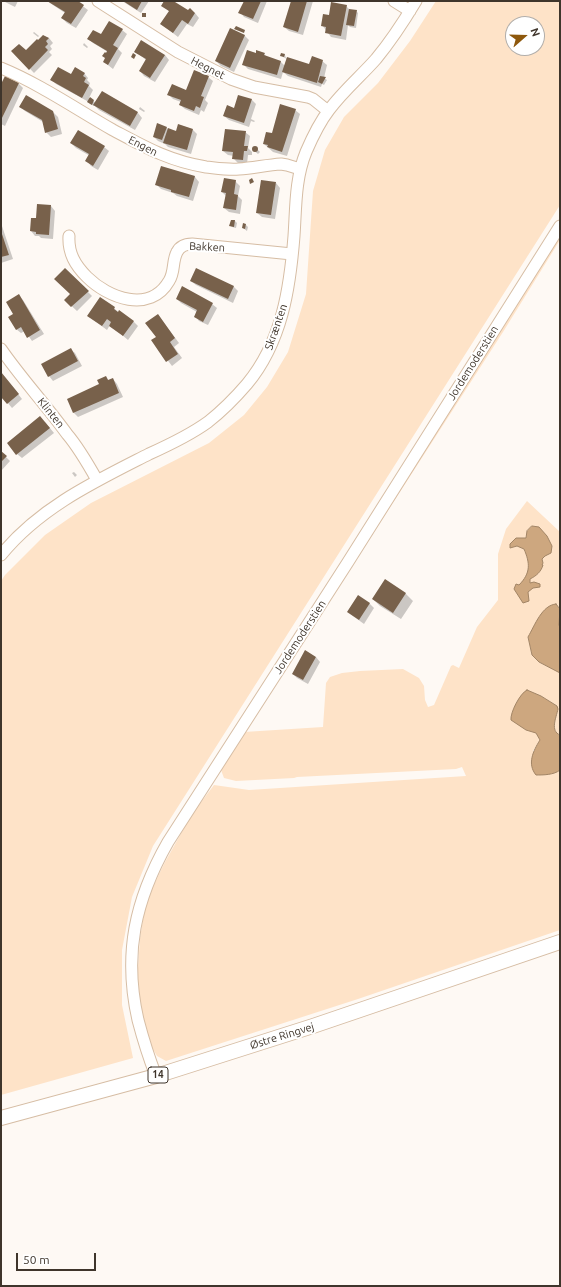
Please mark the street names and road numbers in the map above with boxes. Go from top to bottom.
street label: Hegnet [189,54,227,82]
street label: Engen [126,133,160,159]
street label: Bakken [189,239,225,255]
street label: Skrænten [262,302,290,352]
street label: Jordemoderstien [445,323,501,403]
street label: Klinten [35,395,67,431]
street label: Jordemoderstien [271,598,329,676]
street label: Østre Ringvej [248,1020,316,1052]
road number: 14 [148,1067,168,1083]

